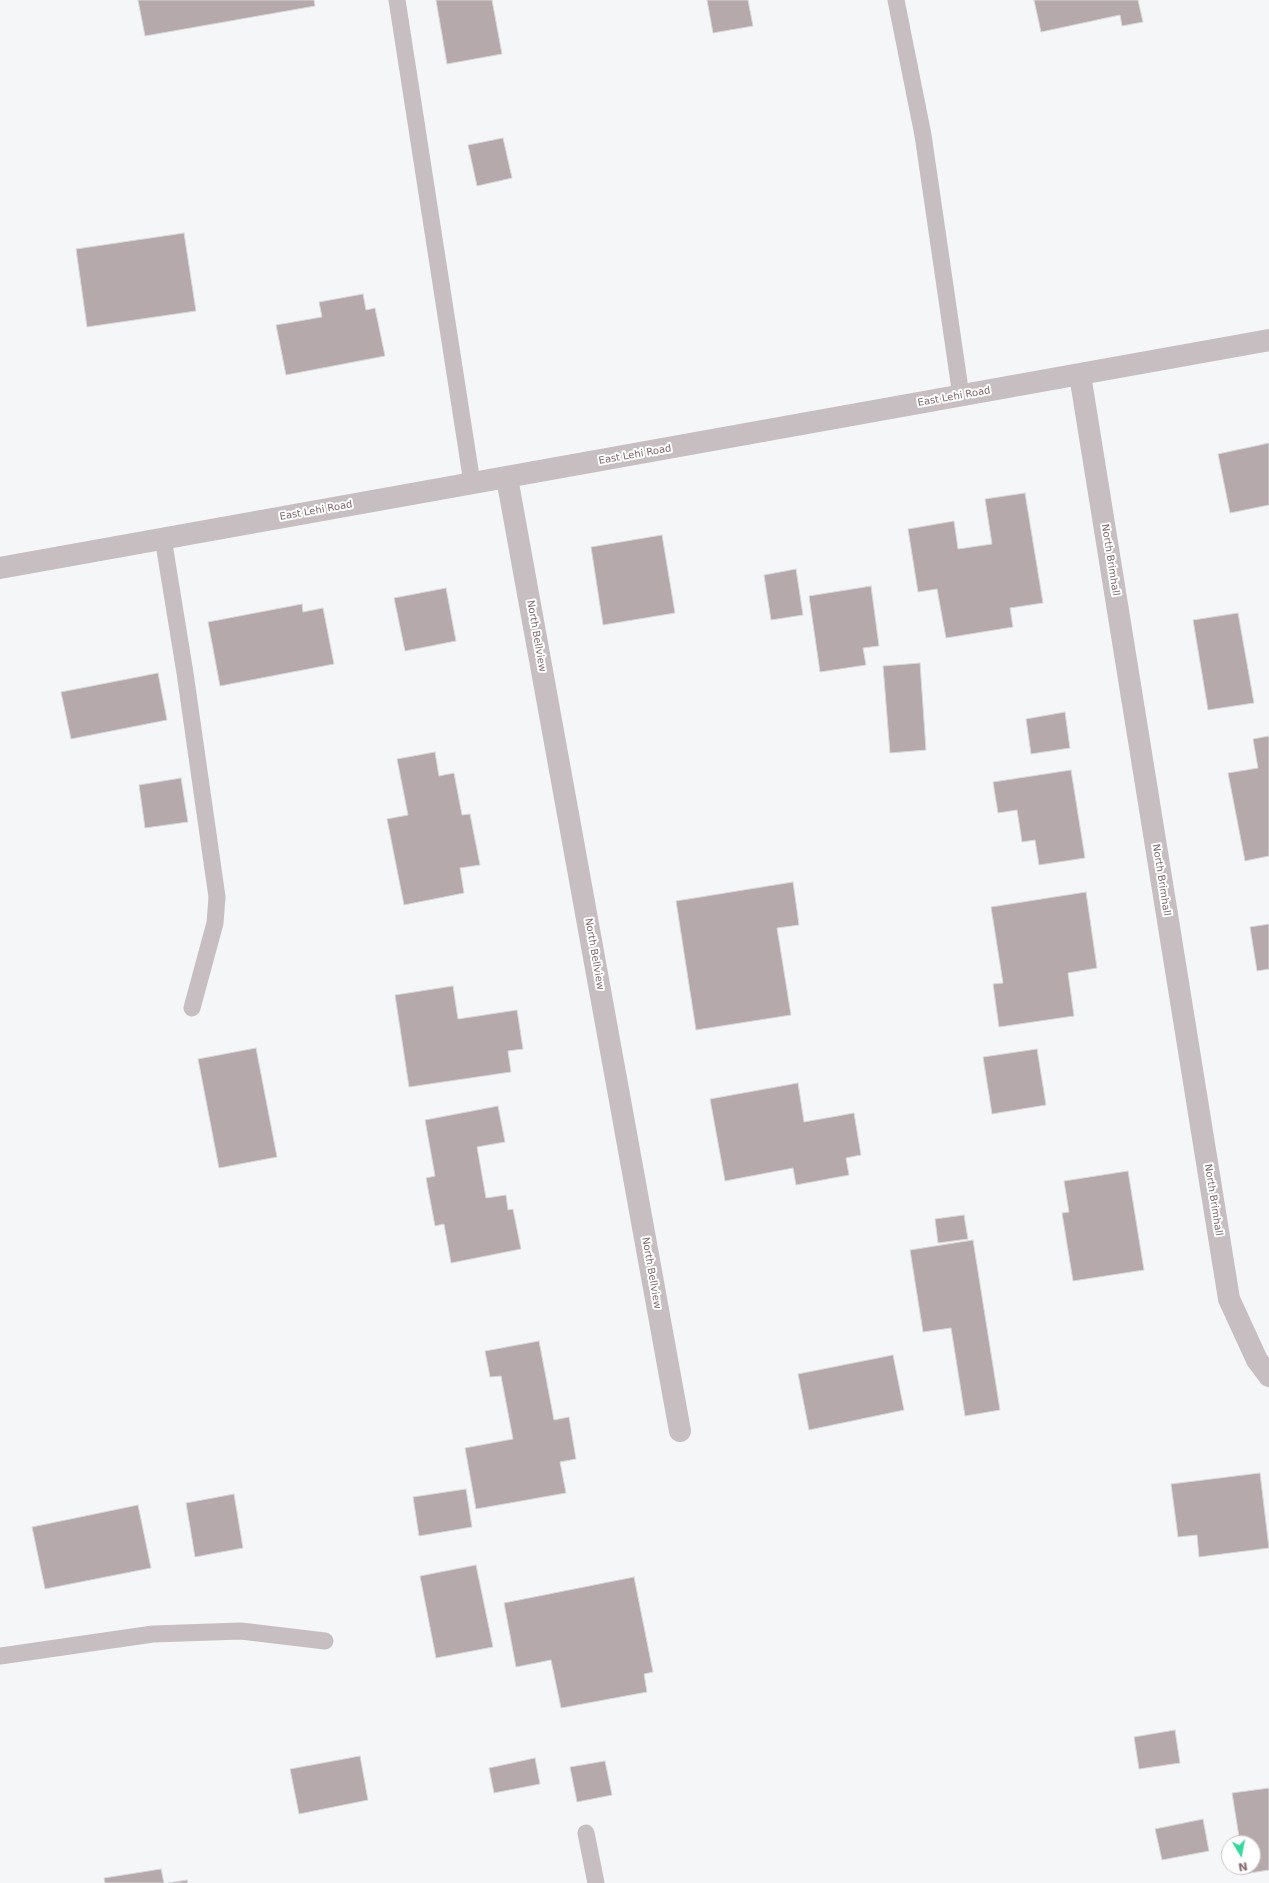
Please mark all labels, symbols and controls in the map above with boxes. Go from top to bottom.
street label: East Lehi Road [917,385,991,409]
street label: East Lehi Road [598,443,672,467]
street label: East Lehi Road [279,499,353,523]
street label: North Brimhall [1098,523,1122,597]
street label: North Bellview [524,599,548,673]
street label: North Brimhall [1149,843,1173,917]
street label: North Bellview [582,917,606,991]
street label: North Brimhall [1201,1163,1225,1237]
street label: North Bellview [639,1236,663,1310]
north arrow [1221,1835,1261,1875]
text: N [1237,1859,1249,1874]

